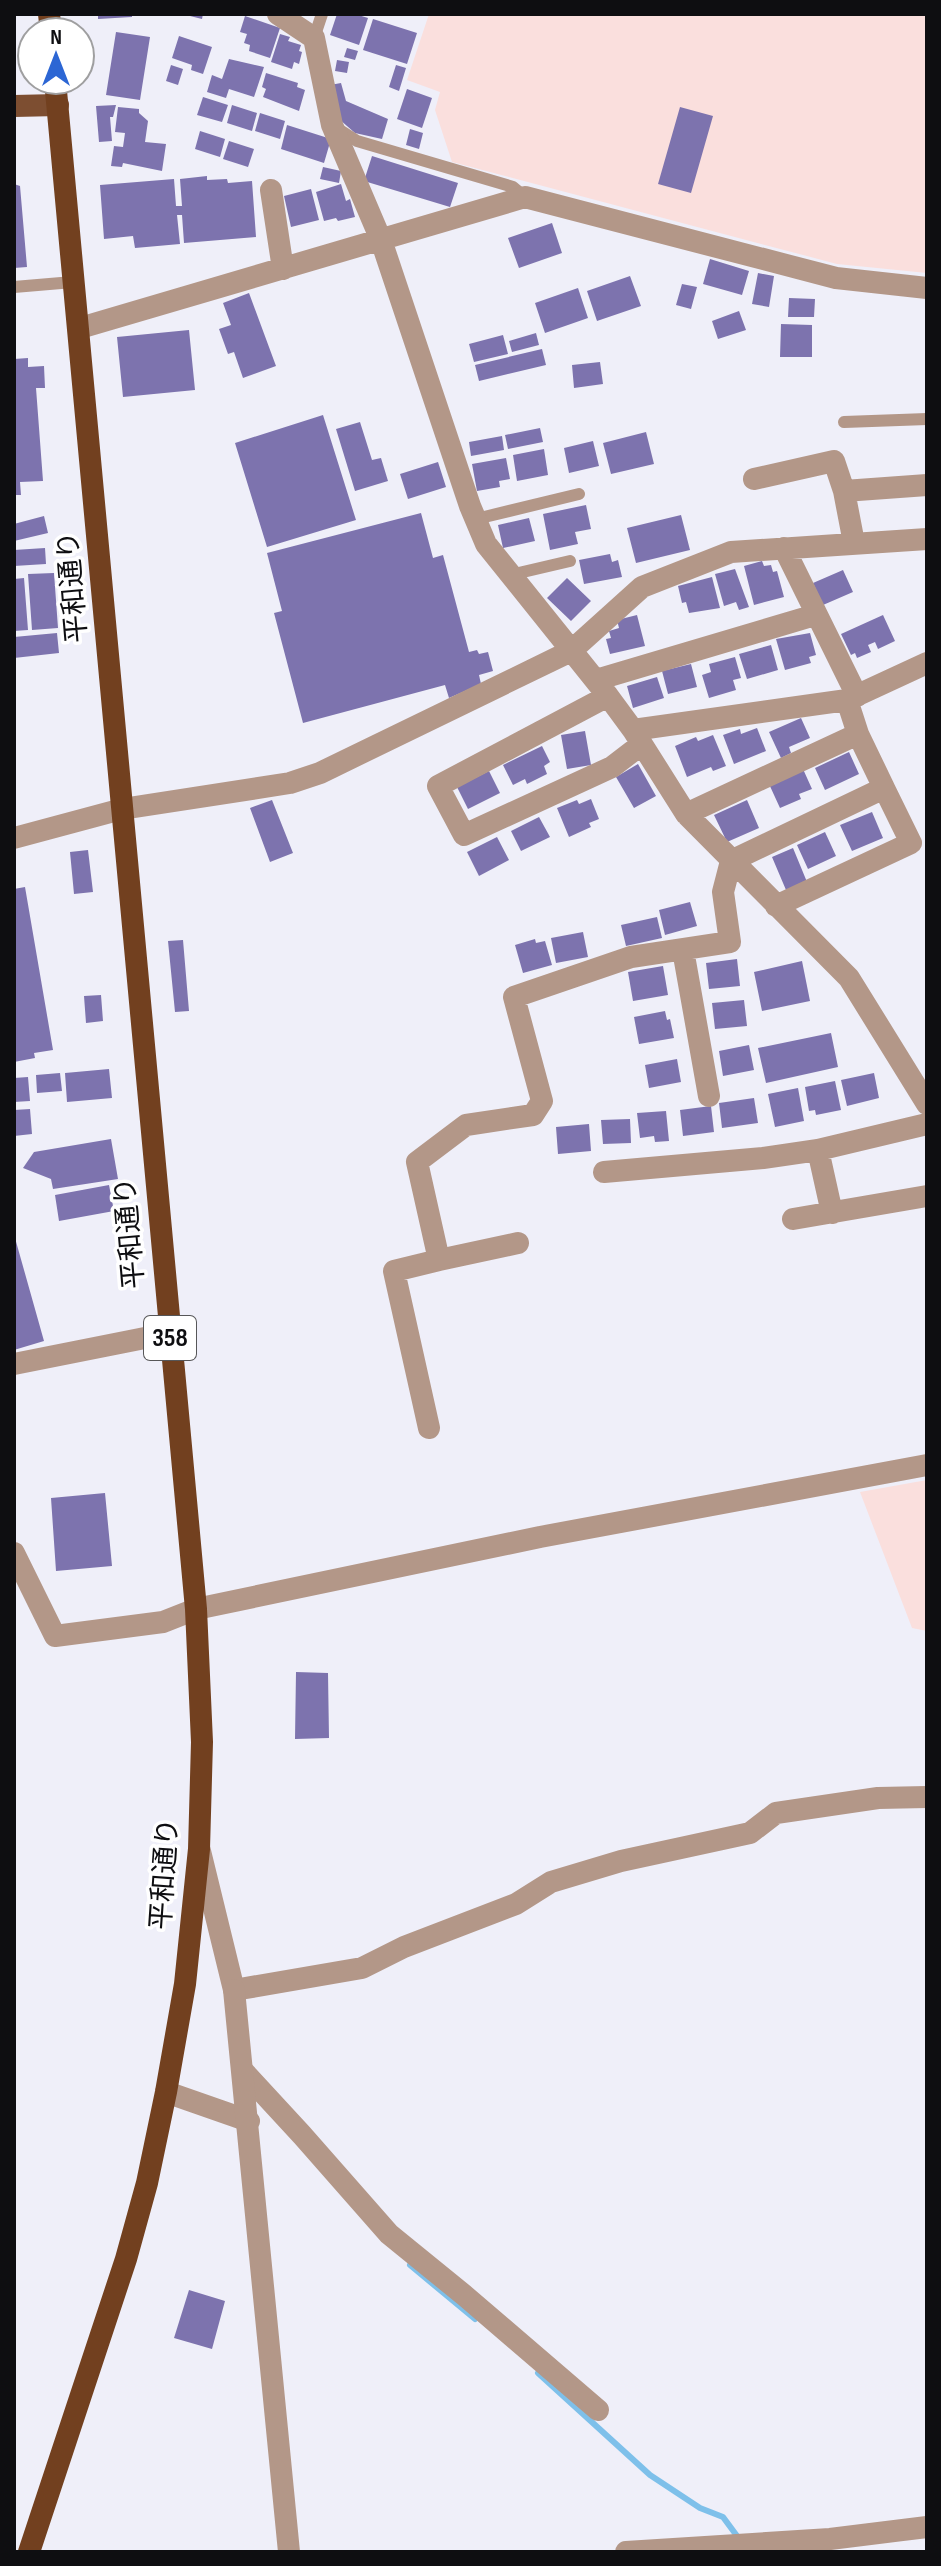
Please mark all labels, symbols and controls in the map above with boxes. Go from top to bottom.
north arrow [16,16,96,96]
text: N [50,24,62,51]
street label: 平和通り [52,530,94,644]
street label: 平和通り [109,1176,151,1290]
road number: 358 [144,1316,196,1360]
street label: 平和通り [145,1817,185,1931]

